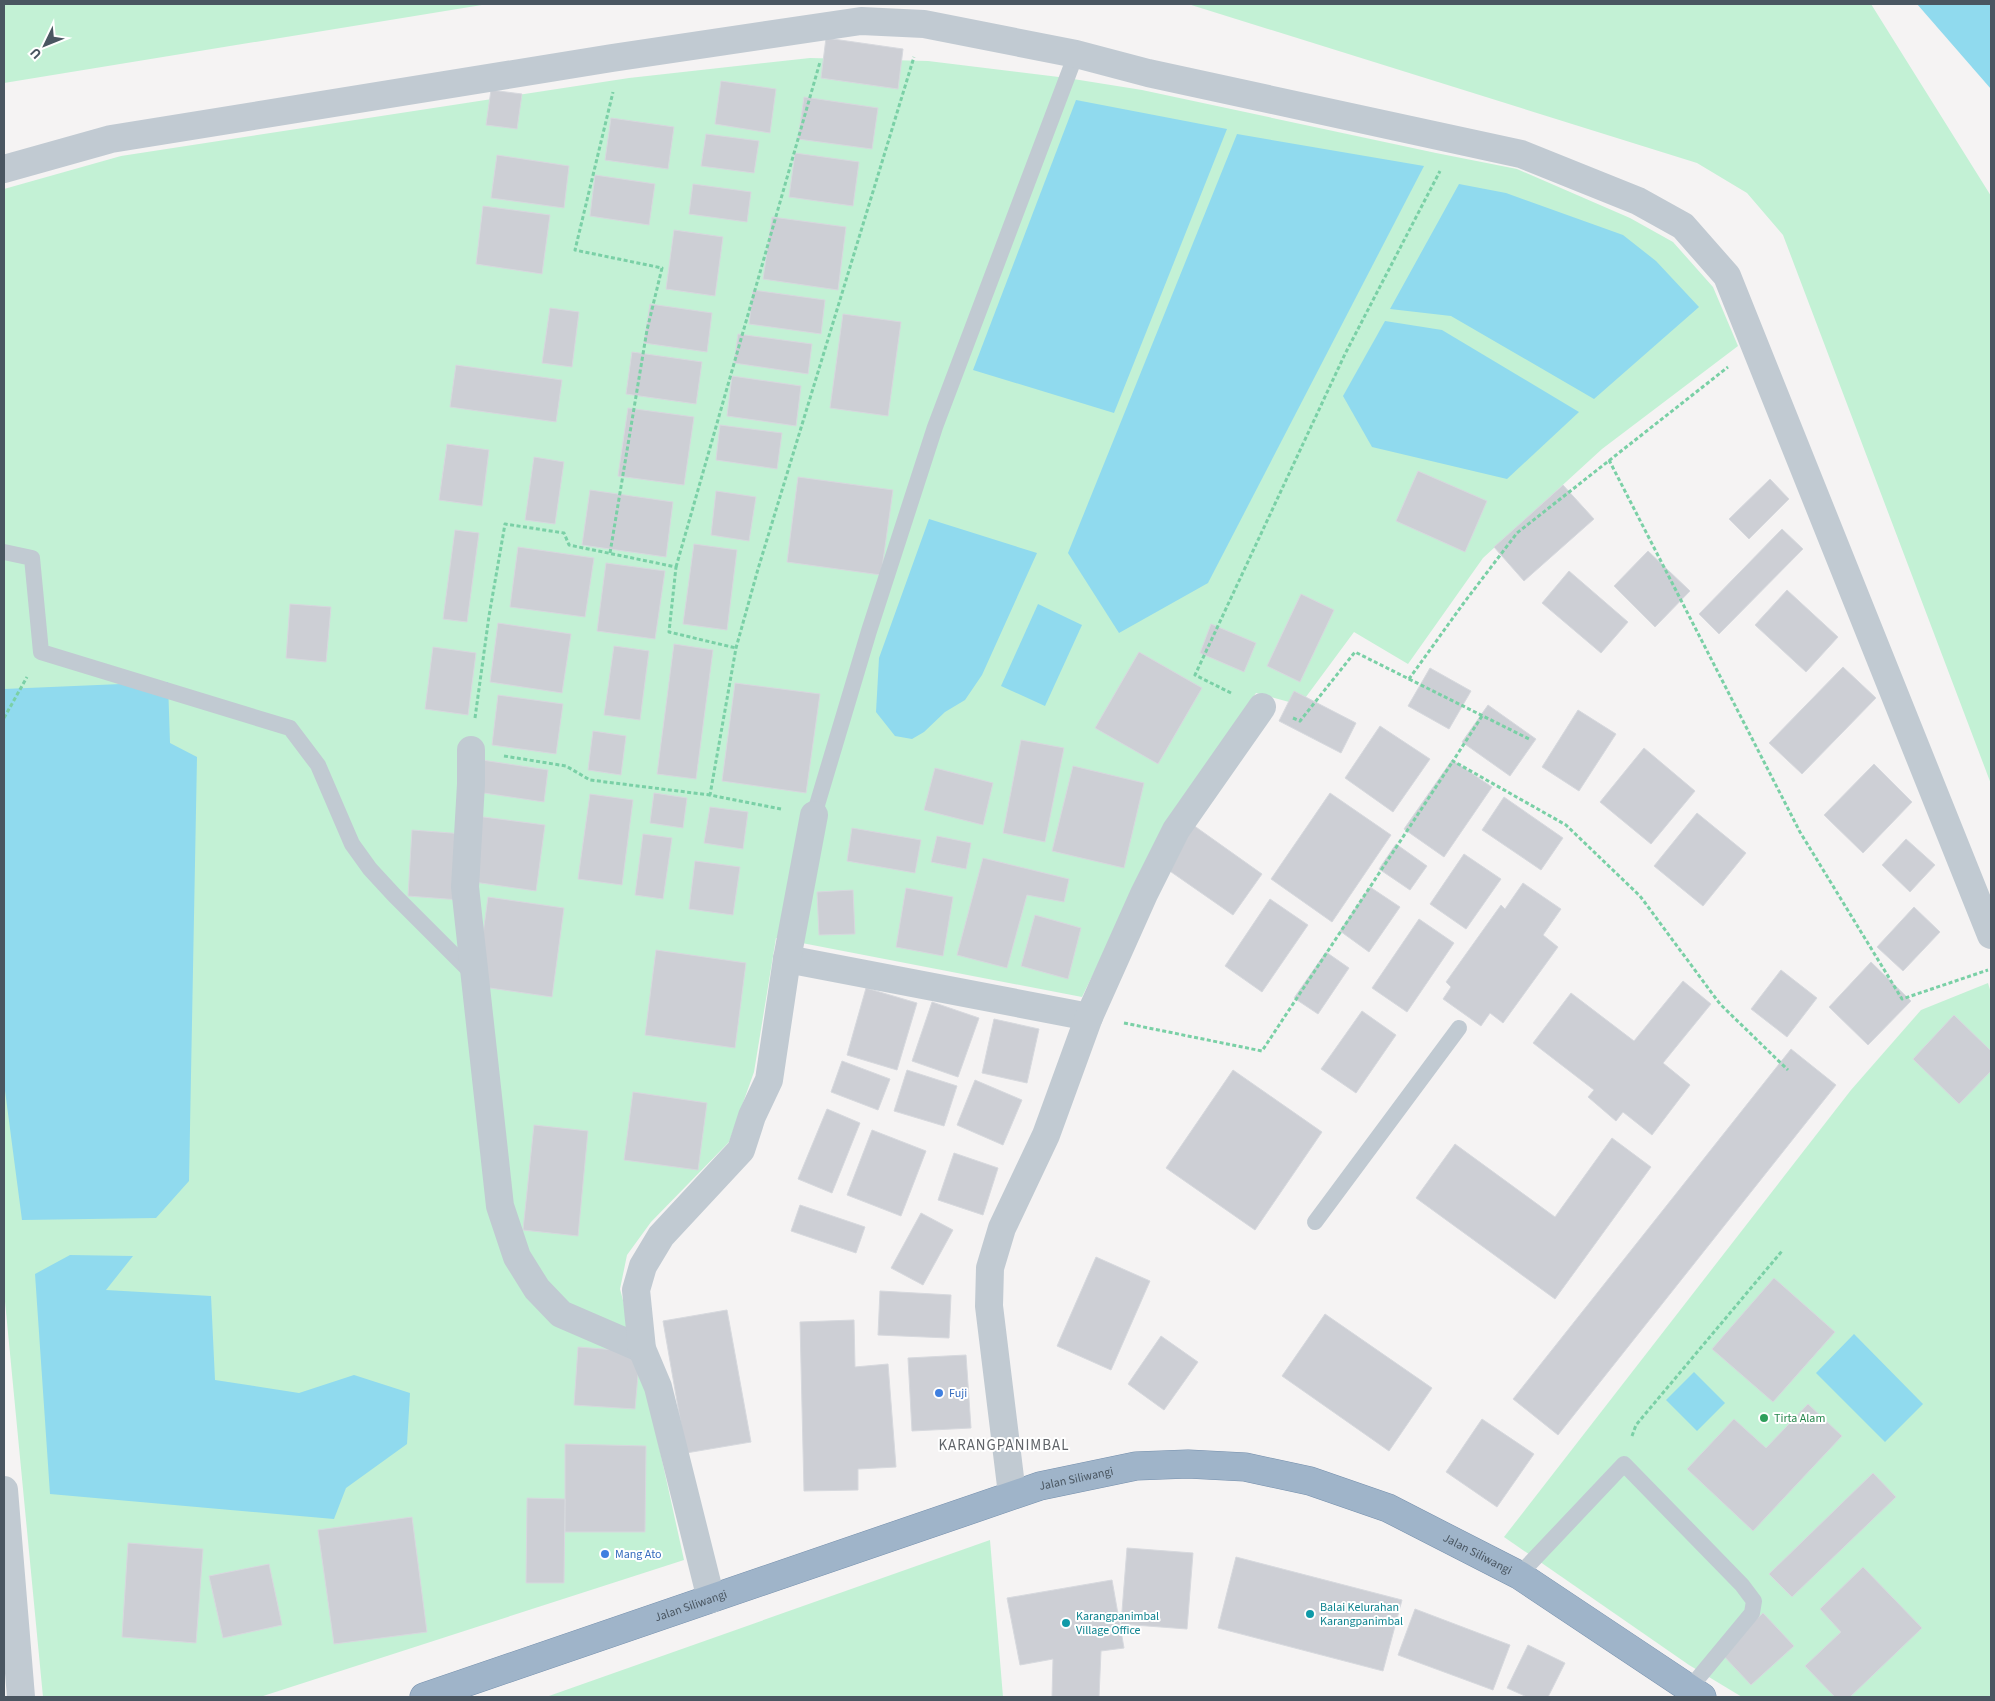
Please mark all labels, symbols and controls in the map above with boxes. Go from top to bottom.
north arrow [20,20,70,70]
text: U [26,43,47,63]
place label: Fuji [949,1385,967,1402]
marker: Fuji [933,1387,945,1399]
place label: Tirta Alam [1774,1410,1825,1427]
marker: Tirta Alam [1758,1412,1770,1424]
district label: KARANGPANIMBAL [938,1435,1070,1456]
street label: Jalan Siliwangi [1037,1462,1115,1495]
street label: Jalan Siliwangi [1440,1529,1515,1579]
place label: Mang Ato [615,1546,662,1563]
marker: Mang Ato [599,1548,611,1560]
street label: Jalan Siliwangi [652,1585,729,1626]
place label: Balai Kelurahan Karangpanimbal [1320,1599,1403,1630]
place label: Karangpanimbal Village Office [1076,1608,1159,1639]
marker: Balai Kelurahan Karangpanimbal [1304,1608,1316,1620]
marker: Karangpanimbal Village Office [1060,1617,1072,1629]

